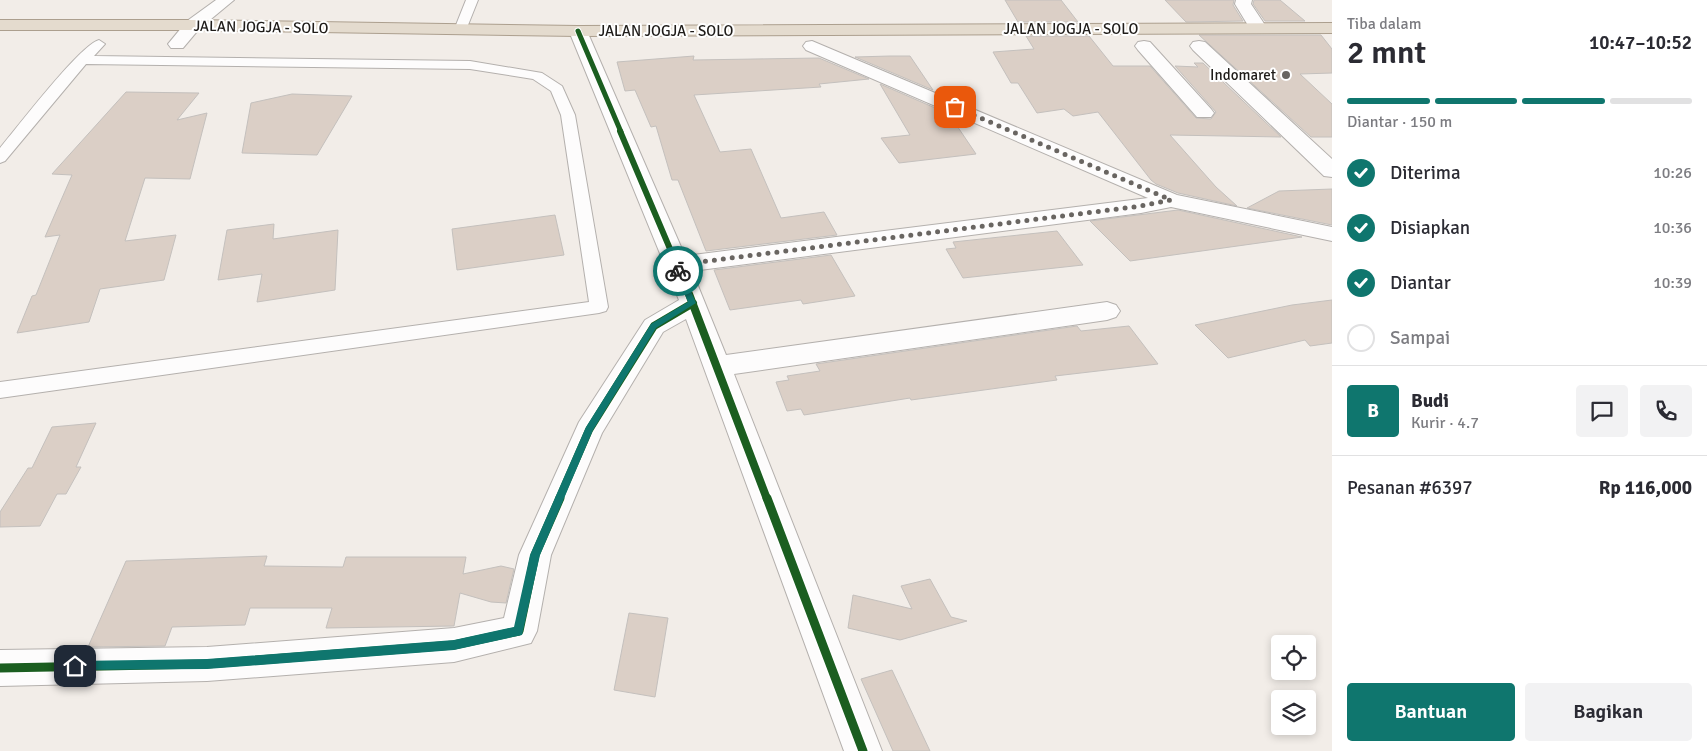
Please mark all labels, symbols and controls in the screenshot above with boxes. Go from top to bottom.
text: Tiba dalam [1347,14,1421,34]
street label: JALAN JOGJA - SOLO [193,17,329,37]
street label: JALAN JOGJA - SOLO [1004,20,1139,38]
street label: JALAN JOGJA - SOLO [599,22,734,40]
text: 10:47–10:52 [1589,31,1692,55]
text: 2 mnt [1347,33,1426,72]
place label: Indomaret [1210,66,1276,84]
marker: Indomaret [1280,69,1292,81]
pin [934,86,976,128]
icon: bag [941,93,969,121]
text: Diantar · 150 m [1347,112,1452,132]
icon: check [1347,159,1375,187]
text: Diterima [1390,161,1461,185]
text: 10:26 [1653,163,1692,183]
icon: check [1347,214,1375,242]
text: Disiapkan [1390,216,1470,240]
text: 10:36 [1653,218,1692,238]
courier [653,246,703,296]
icon: bike [664,257,692,285]
icon: check [1347,269,1375,297]
text: Diantar [1390,271,1451,295]
text: 10:39 [1653,273,1692,293]
text: Sampai [1390,326,1450,350]
button: chat [1576,385,1628,437]
button: phone [1640,385,1692,437]
text: Budi [1411,389,1449,413]
text: B [1367,399,1379,423]
text: Kurir · 4.7 [1411,413,1479,433]
text: Pesanan #6397 [1347,476,1473,500]
text: Rp 116,000 [1599,476,1692,500]
map controls [1271,635,1316,735]
button: locate [1271,635,1316,680]
pin [54,645,96,687]
icon: home [61,652,89,680]
button: Bantuan [1347,683,1515,741]
button: Bagikan [1525,683,1692,741]
button: layers [1271,690,1316,735]

